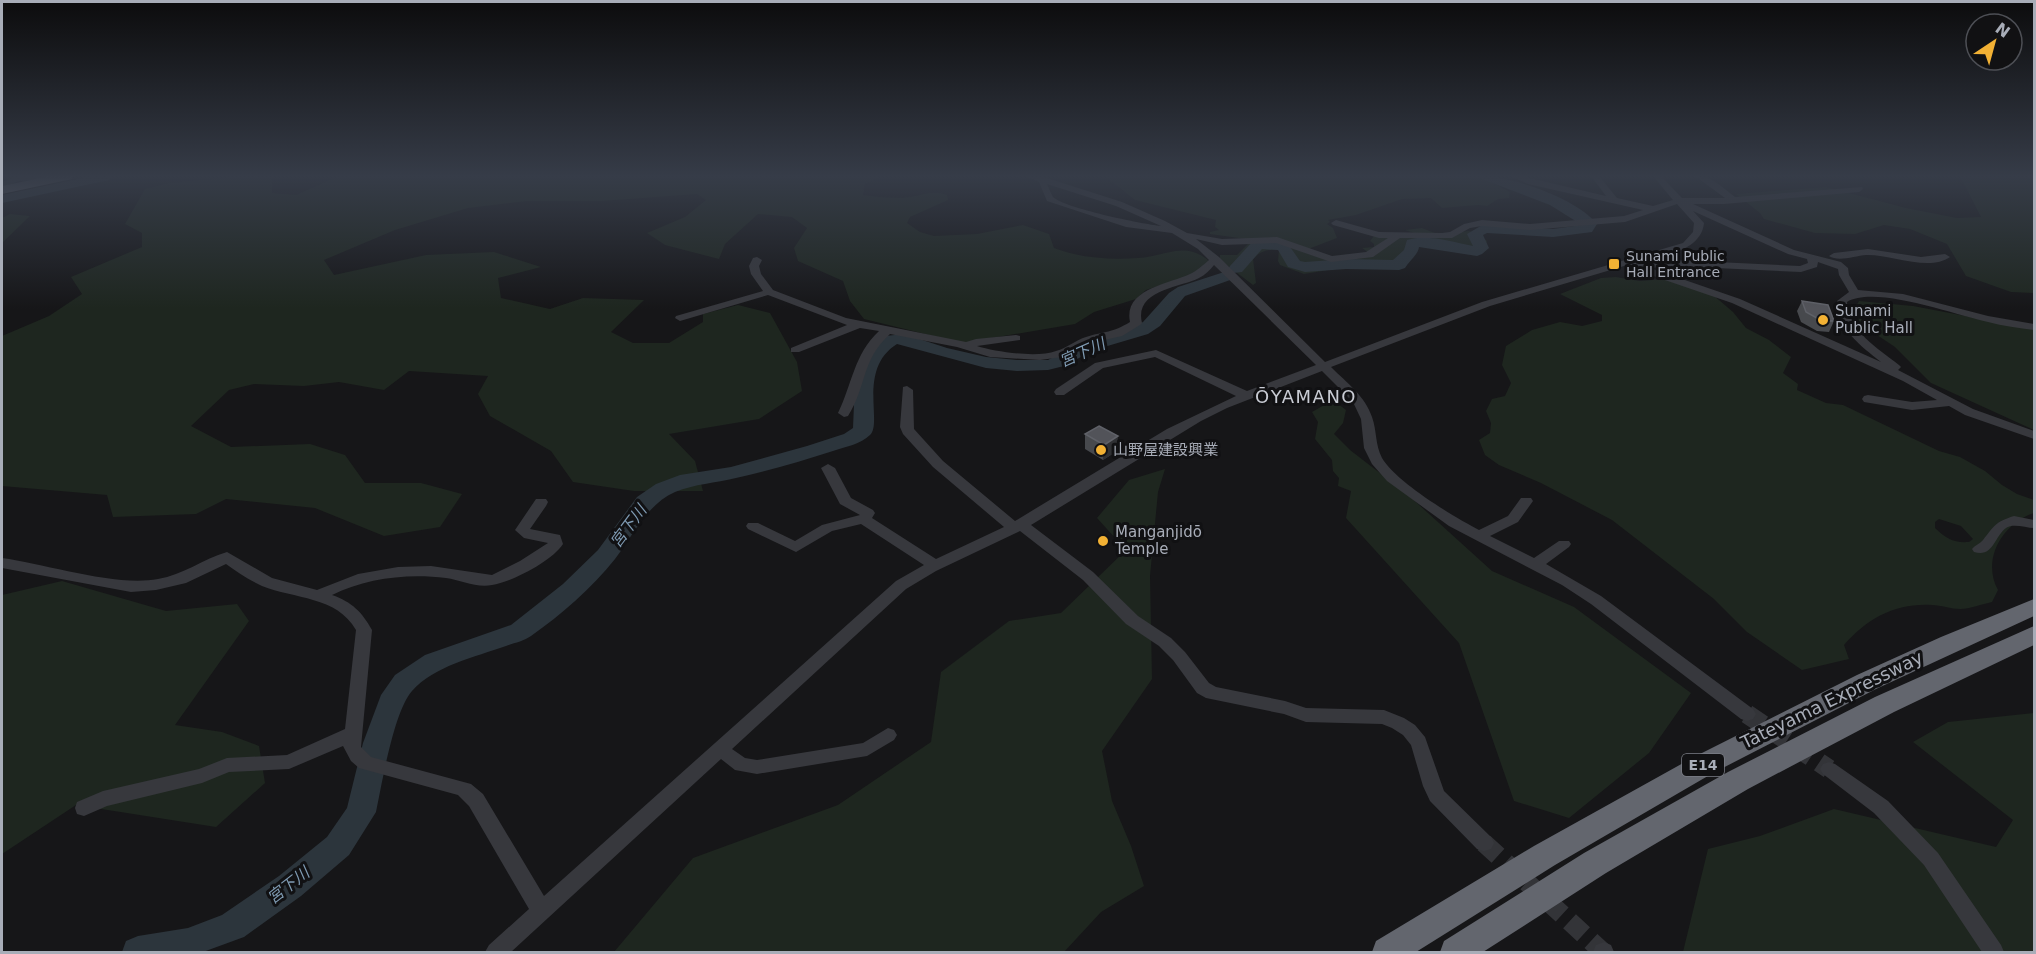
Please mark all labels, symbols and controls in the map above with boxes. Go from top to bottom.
north arrow [1964,12,2024,72]
text: N [1992,19,2014,42]
place label: Sunami Public Hall Entrance [1626,248,1725,280]
marker: Sunami Public Hall Entrance [1607,257,1621,271]
place label: Sunami Public Hall [1835,302,1913,337]
marker: Sunami Public Hall [1816,313,1830,327]
water label: 宮下川 [1056,333,1110,371]
district label: ŌYAMANO [1255,386,1357,407]
place label: 山野屋建設興業 [1113,441,1218,459]
marker: 山野屋建設興業 [1094,443,1108,457]
water label: 宮下川 [606,500,652,551]
place label: Manganjidō Temple [1114,523,1202,558]
marker: Manganjidō Temple [1096,534,1110,548]
street label: Tateyama Expressway [1736,646,1926,753]
road number: E14 [1682,754,1724,776]
water label: 宮下川 [264,862,315,908]

